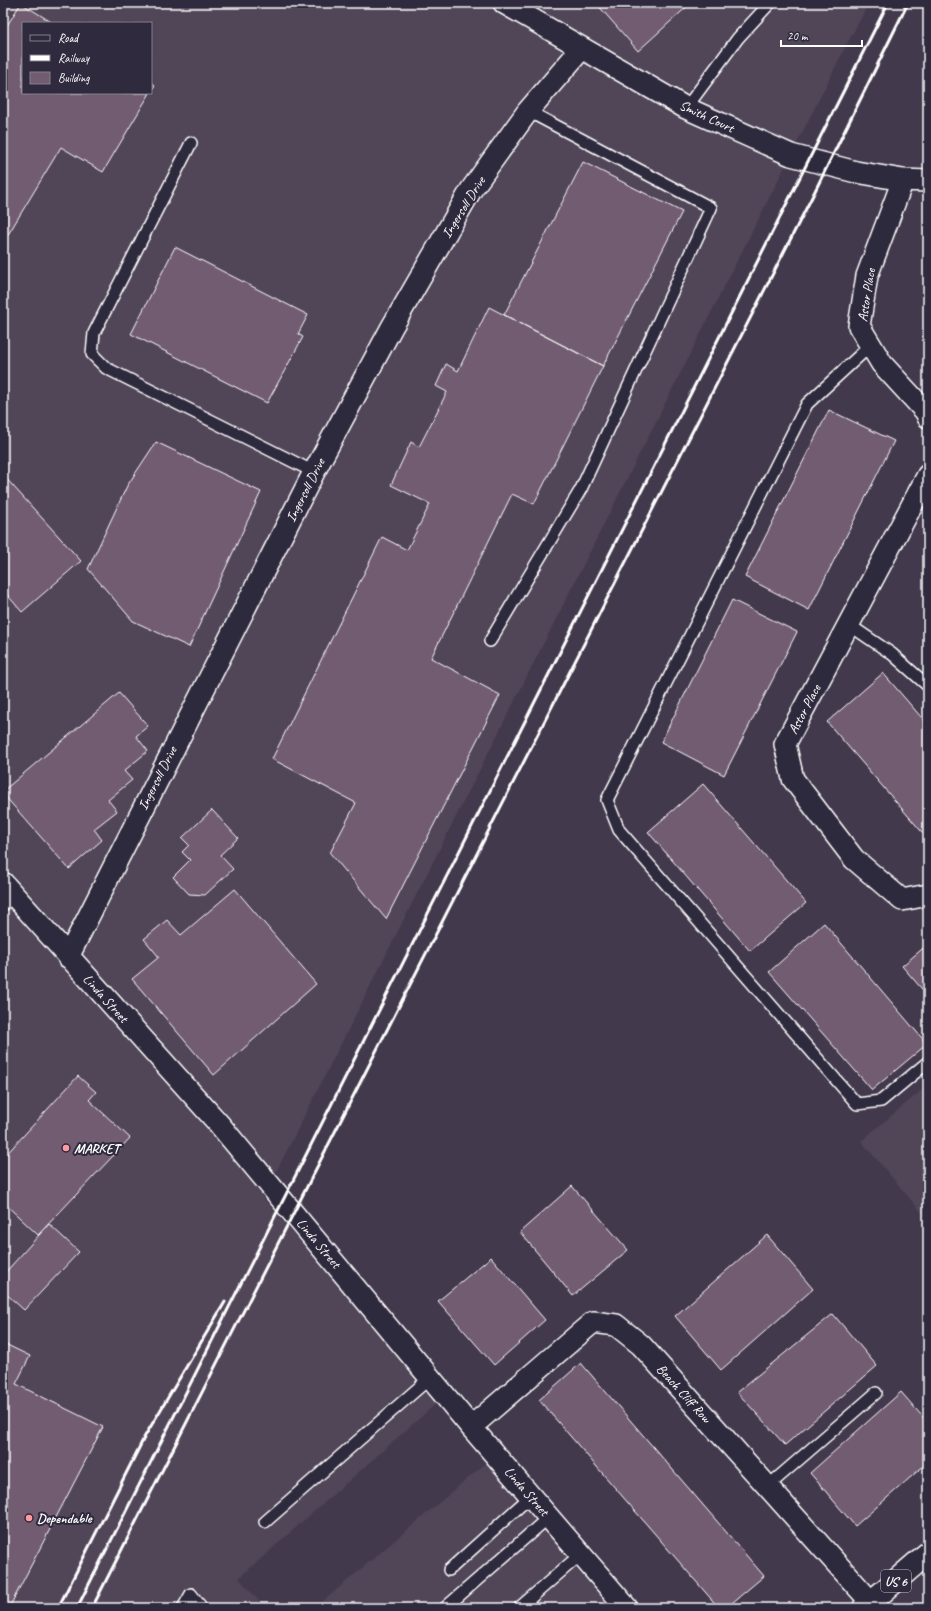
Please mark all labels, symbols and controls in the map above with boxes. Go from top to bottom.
legend [22,22,152,94]
scale bar [781,22,862,48]
text: 20 m [787,28,809,44]
text: Road [58,30,80,46]
text: Railway [58,50,90,66]
text: Building [58,70,90,86]
street label: Smith Court [677,96,738,137]
street label: Ingersoll Drive [438,172,490,241]
street label: Astor Place [854,266,879,323]
street label: Ingersoll Drive [282,454,329,525]
street label: Astor Place [784,680,825,737]
street label: Ingersoll Drive [134,742,181,813]
street label: Linda Street [79,970,133,1027]
place label: MARKET [74,1140,123,1157]
marker: MARKET [61,1143,71,1153]
street label: Linda Street [293,1215,345,1273]
street label: Beach Cliff Row [653,1360,716,1428]
street label: Linda Street [501,1463,554,1520]
place label: Dependable [37,1510,93,1527]
marker: Dependable [24,1513,34,1523]
road number: US 6 [881,1570,911,1592]

